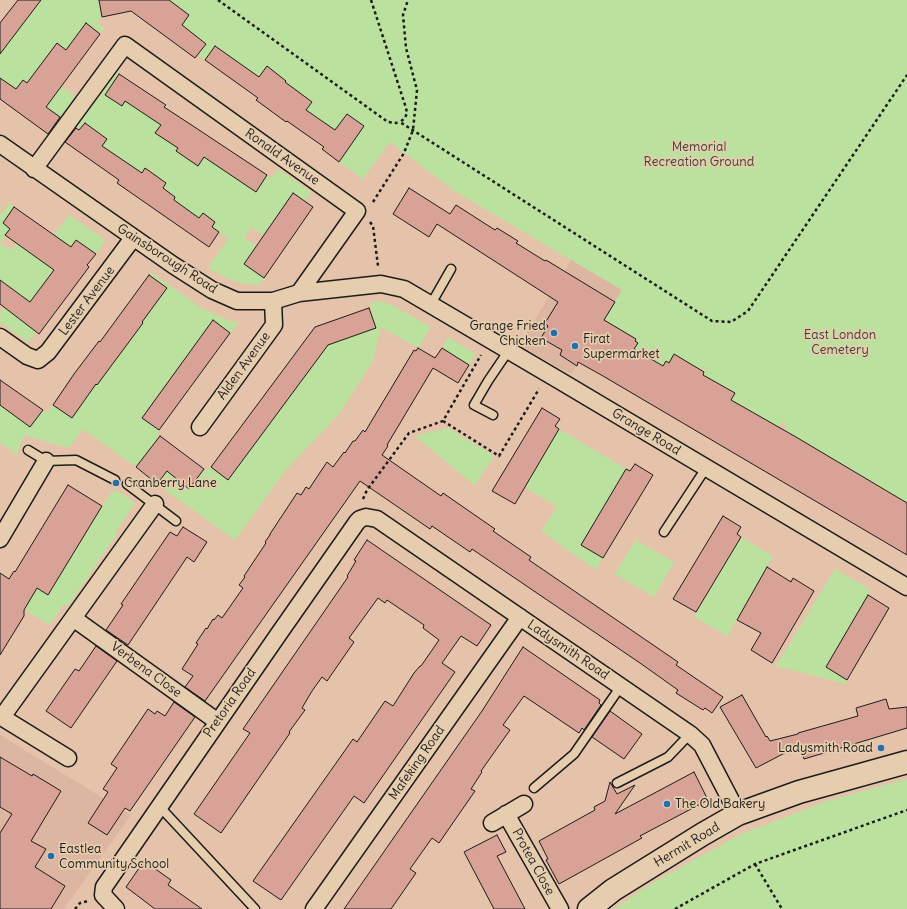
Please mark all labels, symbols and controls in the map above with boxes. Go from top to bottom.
street label: Ronald Avenue [242,125,322,189]
park label: Memorial Recreation Ground [644,139,754,170]
street label: Gainsborough Road [114,221,220,297]
street label: Lester Avenue [56,263,118,339]
place label: Grange Fried Chicken [469,318,546,349]
park label: East London Cemetery [804,327,876,358]
marker: Grange Fried Chicken [549,328,559,338]
street label: Alden Avenue [214,329,274,403]
place label: Firat Supermarket [583,331,660,362]
marker: Firat Supermarket [570,341,580,351]
street label: Grange Road [609,405,683,459]
place label: Cranberry Lane [124,475,217,491]
marker: Cranberry Lane [111,478,121,488]
street label: Ladysmith Road [524,617,612,683]
street label: Verbena Close [107,639,185,701]
street label: Pretoria Road [200,665,260,741]
street label: Mafeking Road [386,723,448,803]
place label: Ladysmith Road [778,740,873,756]
marker: Ladysmith Road [876,743,886,753]
place label: The Old Bakery [675,796,765,812]
marker: The Old Bakery [662,799,672,809]
street label: Hermit Road [651,819,723,871]
street label: Protea Close [508,826,558,898]
place label: Eastlea Community School [59,841,169,872]
marker: Eastlea Community School [46,851,56,861]

